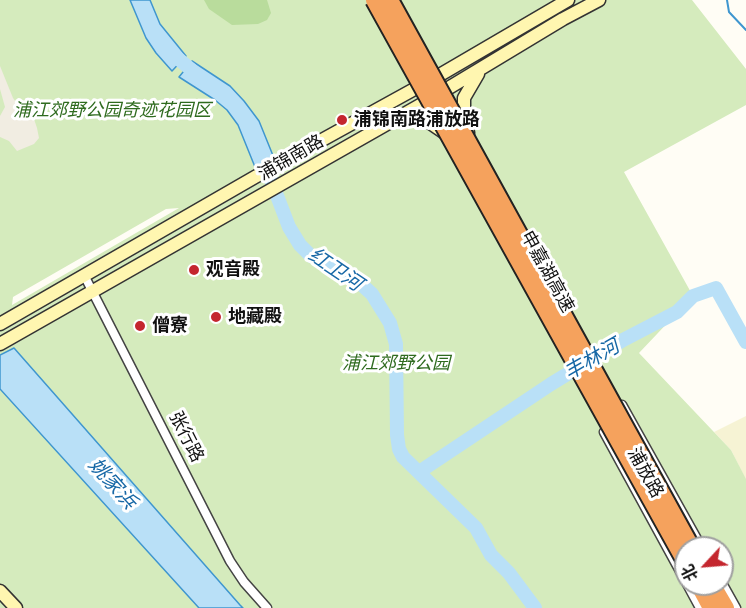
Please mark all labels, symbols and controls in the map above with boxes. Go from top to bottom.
park label: 浦江郊野公园奇迹花园区 [13,100,211,122]
place label: 浦锦南路浦放路 [354,109,480,131]
marker: 浦锦南路浦放路 [335,113,349,127]
street label: 浦锦南路 [254,131,328,185]
street label: 申嘉湖高速 [516,227,578,317]
water label: 红卫河 [303,243,367,297]
place label: 观音殿 [206,259,260,281]
marker: 观音殿 [187,263,201,277]
place label: 地藏殿 [228,306,282,328]
marker: 地藏殿 [209,310,223,324]
place label: 僧寮 [152,315,188,337]
marker: 僧寮 [133,319,147,333]
water label: 丰林河 [560,335,624,385]
park label: 浦江郊野公园 [342,353,450,375]
street label: 张行路 [164,408,208,466]
street label: 浦放路 [622,444,668,502]
water label: 姚家浜 [83,454,141,514]
north arrow [674,536,734,596]
text: 北 [676,561,703,585]

